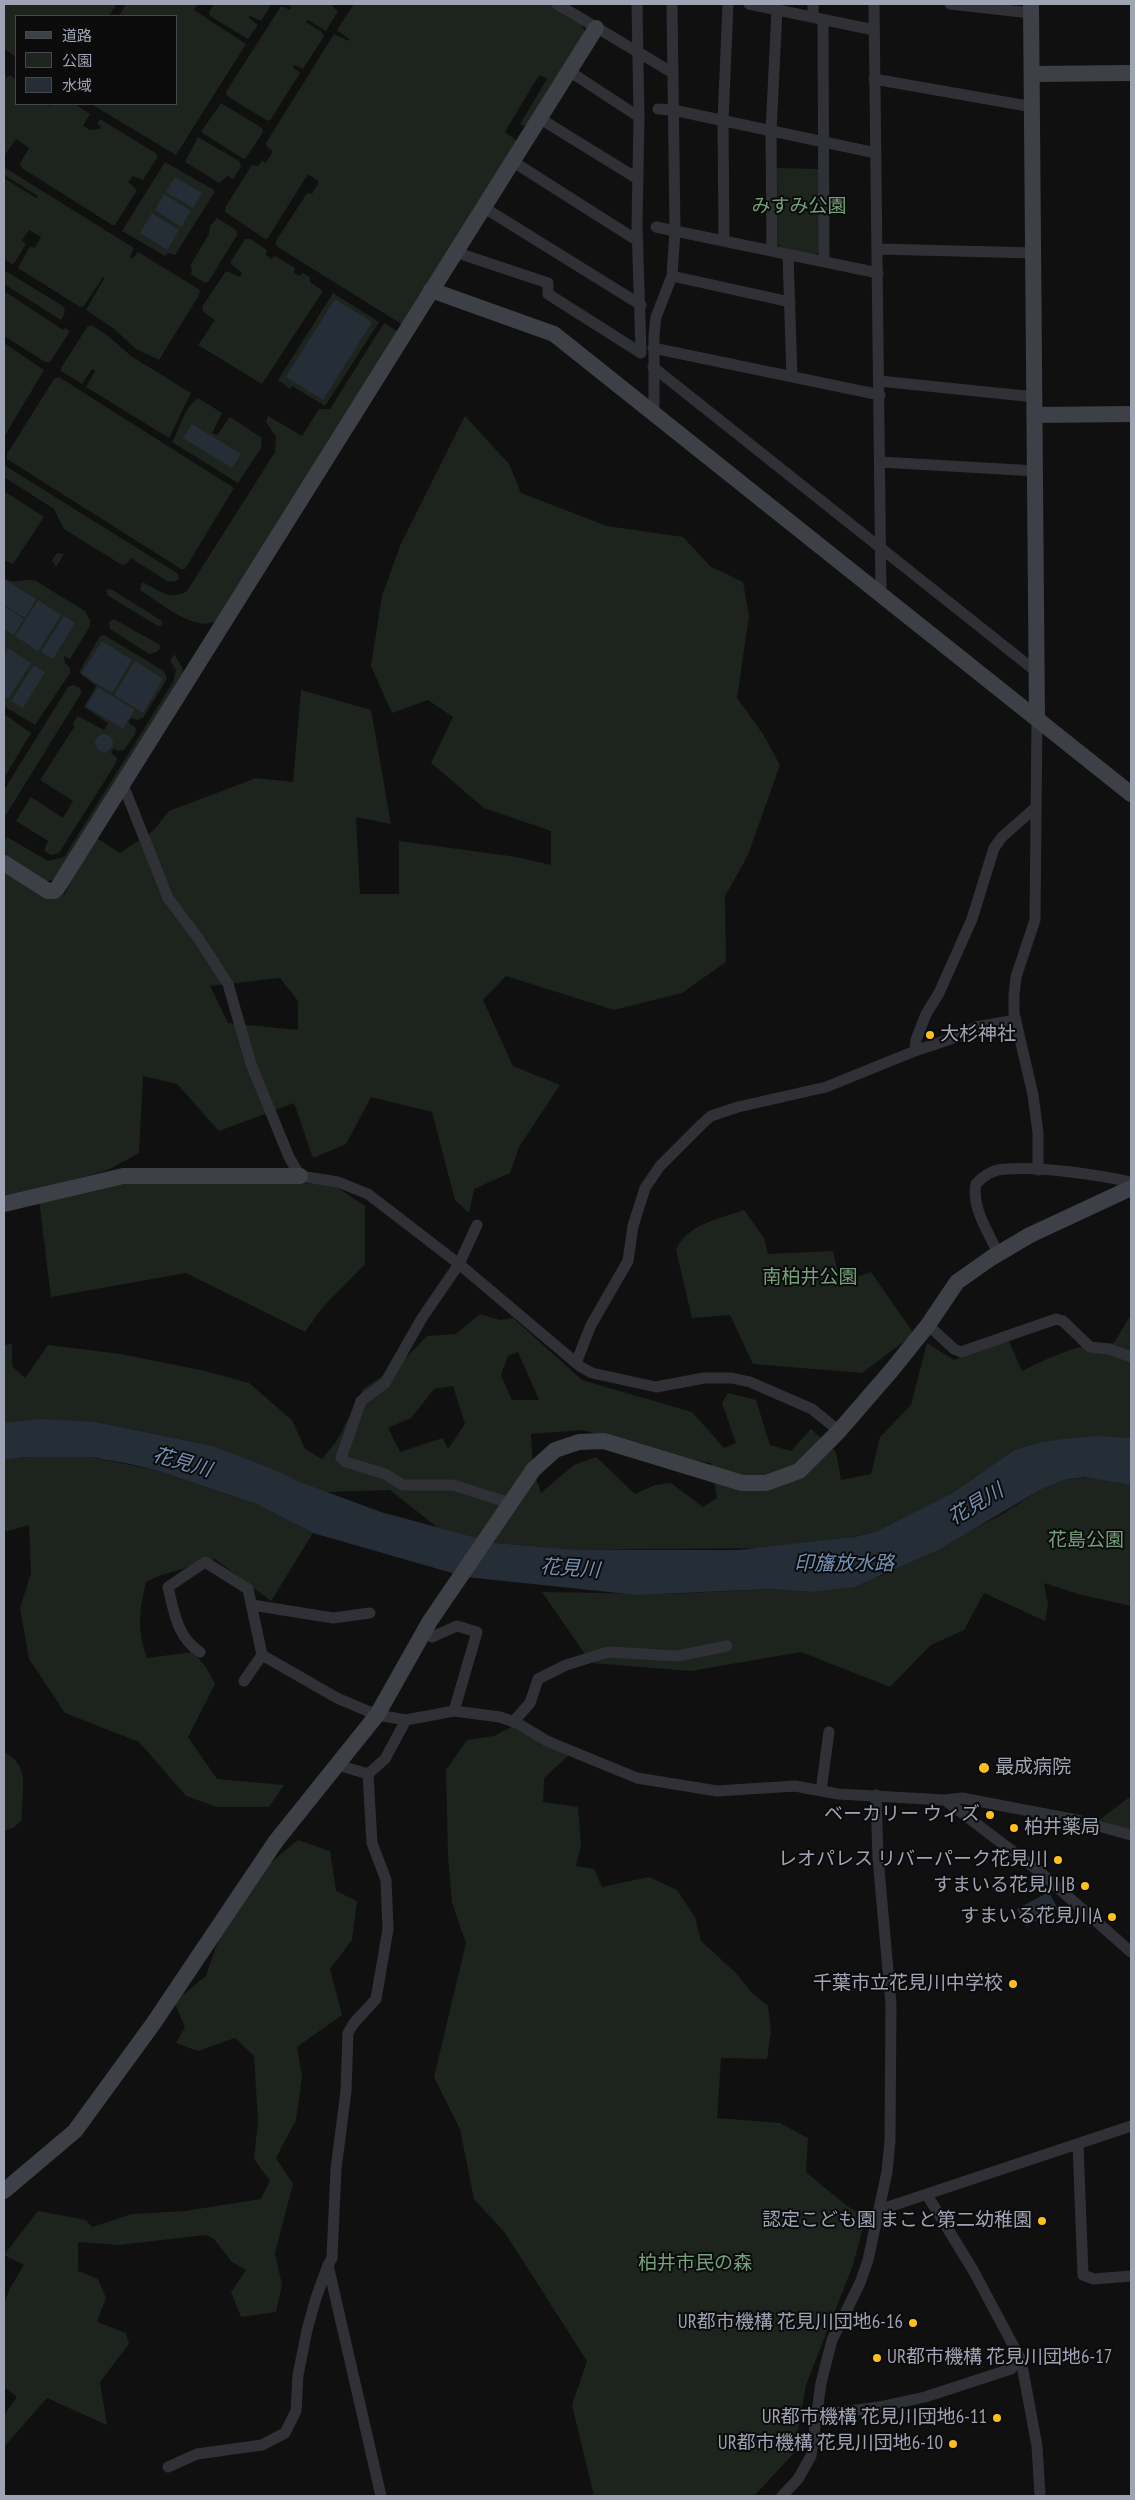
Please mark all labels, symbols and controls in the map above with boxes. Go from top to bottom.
legend [15,15,178,105]
text: 道路 [62,26,92,45]
text: 公園 [62,51,92,70]
text: 水域 [62,76,92,95]
park label: みすみ公園 [752,196,846,218]
place label: 大杉神社 [940,1024,1016,1046]
marker: 大杉神社 [924,1029,936,1041]
park label: 南柏井公園 [763,1267,857,1289]
water label: 花見川 [150,1443,214,1483]
water label: 花見川 [944,1479,1008,1531]
park label: 花島公園 [1048,1530,1124,1552]
water label: 印旛放水路 [794,1552,894,1576]
water label: 花見川 [539,1555,601,1583]
place label: 最成病院 [995,1757,1071,1779]
marker: 最成病院 [977,1761,991,1775]
place label: ベーカリー ウィズ [824,1804,980,1826]
marker: ベーカリー ウィズ [984,1809,996,1821]
place label: 柏井薬局 [1024,1817,1100,1839]
marker: 柏井薬局 [1008,1822,1020,1834]
place label: レオパレス リバーパーク花見川 [778,1849,1048,1871]
marker: レオパレス リバーパーク花見川 [1052,1854,1064,1866]
place label: すまいる花見川B [933,1875,1075,1897]
marker: すまいる花見川B [1079,1880,1091,1892]
place label: すまいる花見川A [960,1906,1102,1928]
marker: すまいる花見川A [1106,1911,1118,1923]
place label: 千葉市立花見川中学校 [813,1973,1003,1995]
marker: 千葉市立花見川中学校 [1007,1978,1019,1990]
place label: 認定こども園 まこと第二幼稚園 [762,2210,1032,2232]
marker: 認定こども園 まこと第二幼稚園 [1036,2215,1048,2227]
park label: 柏井市民の森 [638,2253,752,2275]
place label: UR都市機構 花見川団地6-16 [678,2312,903,2334]
marker: UR都市機構 花見川団地6-16 [907,2317,919,2329]
place label: UR都市機構 花見川団地6-17 [887,2347,1112,2369]
marker: UR都市機構 花見川団地6-17 [871,2352,883,2364]
place label: UR都市機構 花見川団地6-11 [762,2407,987,2429]
marker: UR都市機構 花見川団地6-11 [991,2412,1003,2424]
place label: UR都市機構 花見川団地6-10 [718,2433,943,2455]
marker: UR都市機構 花見川団地6-10 [947,2438,959,2450]

